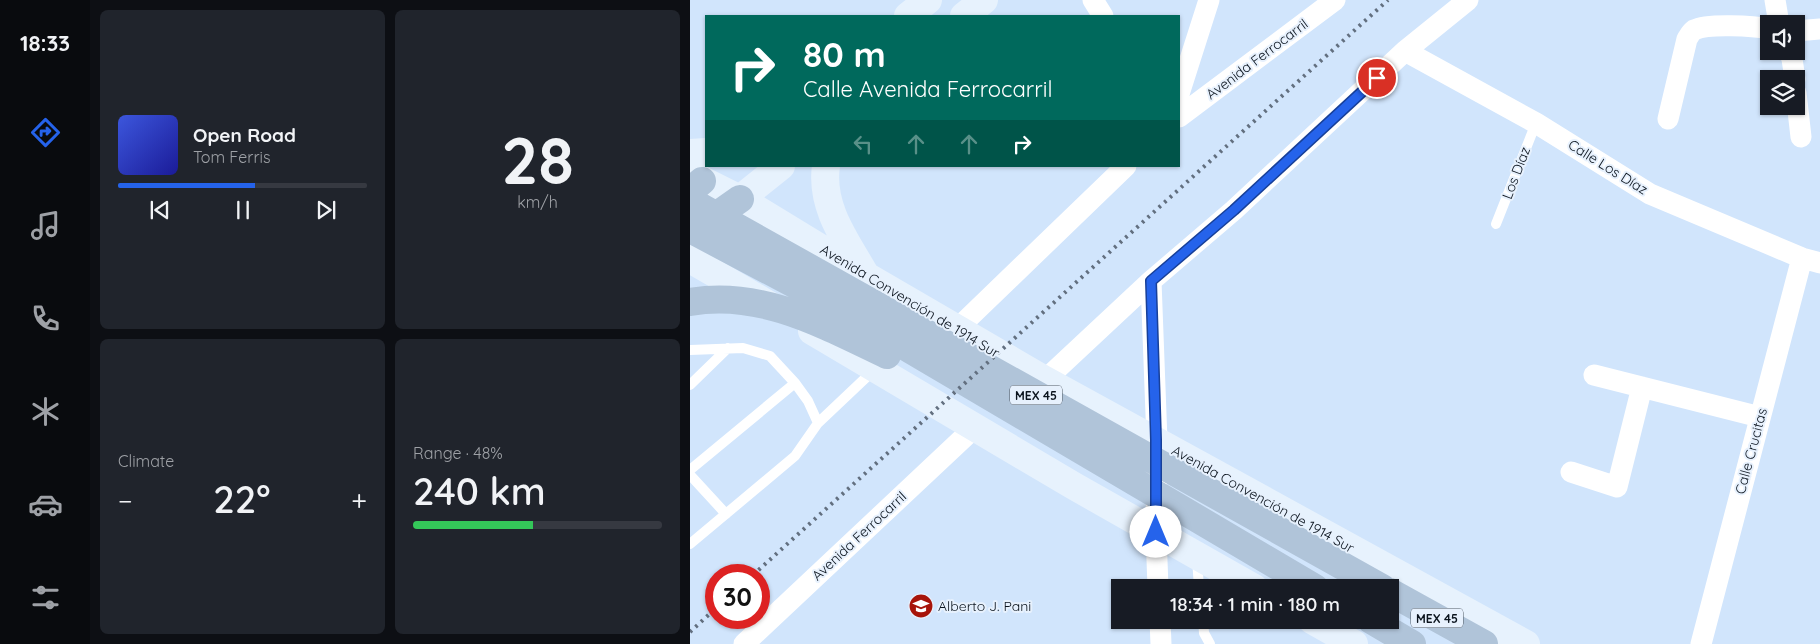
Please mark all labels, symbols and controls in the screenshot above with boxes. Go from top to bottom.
street label: Avenida Ferrocarril [1202,15,1312,103]
map controls [1760,15,1805,115]
button: sound [1760,15,1805,60]
text: 18:33 [20,29,70,57]
text: 80 m [803,32,886,76]
icon: right [720,35,785,100]
pin [1356,57,1398,99]
icon: arrive [1363,64,1391,92]
button: layers [1760,70,1805,115]
text: Calle Avenida Ferrocarril [803,75,1052,103]
icon: directions [28,115,63,150]
text: 28 [501,119,574,200]
text: Open Road [193,123,296,147]
icon: left [849,130,877,158]
icon: ahead [902,130,930,158]
icon: ahead [955,130,983,158]
icon: right [1008,130,1036,158]
street label: Calle Los Díaz [1565,135,1651,199]
street label: Los Díaz [1498,144,1534,202]
text: Tom Ferris [193,147,270,167]
text: km/h [517,192,558,212]
icon: previous [146,196,174,224]
icon: pause [229,196,257,224]
icon: next [312,196,340,224]
icon: music [28,208,63,243]
street label: Avenida Convención de 1914 Sur [817,240,1003,362]
icon: phone [28,301,63,336]
road number: MEX 45 [1010,386,1062,404]
icon: climate [28,394,63,429]
street label: Calle Crucitas [1731,406,1771,496]
street label: Avenida Convención de 1914 Sur [1169,441,1358,557]
text: Range · 48% [413,443,503,463]
text: Climate [118,451,174,471]
text: 240 km [413,467,546,515]
text: 22° [213,475,270,523]
text: − [118,483,133,518]
text: + [351,483,367,518]
icon: car [28,487,63,522]
street label: Avenida Ferrocarril [808,487,910,585]
position arrow [1129,505,1181,557]
speed limit sign: 30 [705,564,770,629]
icon: filters [28,580,63,615]
text: 18:34 · 1 min · 180 m [1170,592,1340,616]
school or university icon: Alberto J. Pani [908,593,934,619]
place label: Alberto J. Pani [938,597,1031,615]
road number: MEX 45 [1411,608,1463,628]

